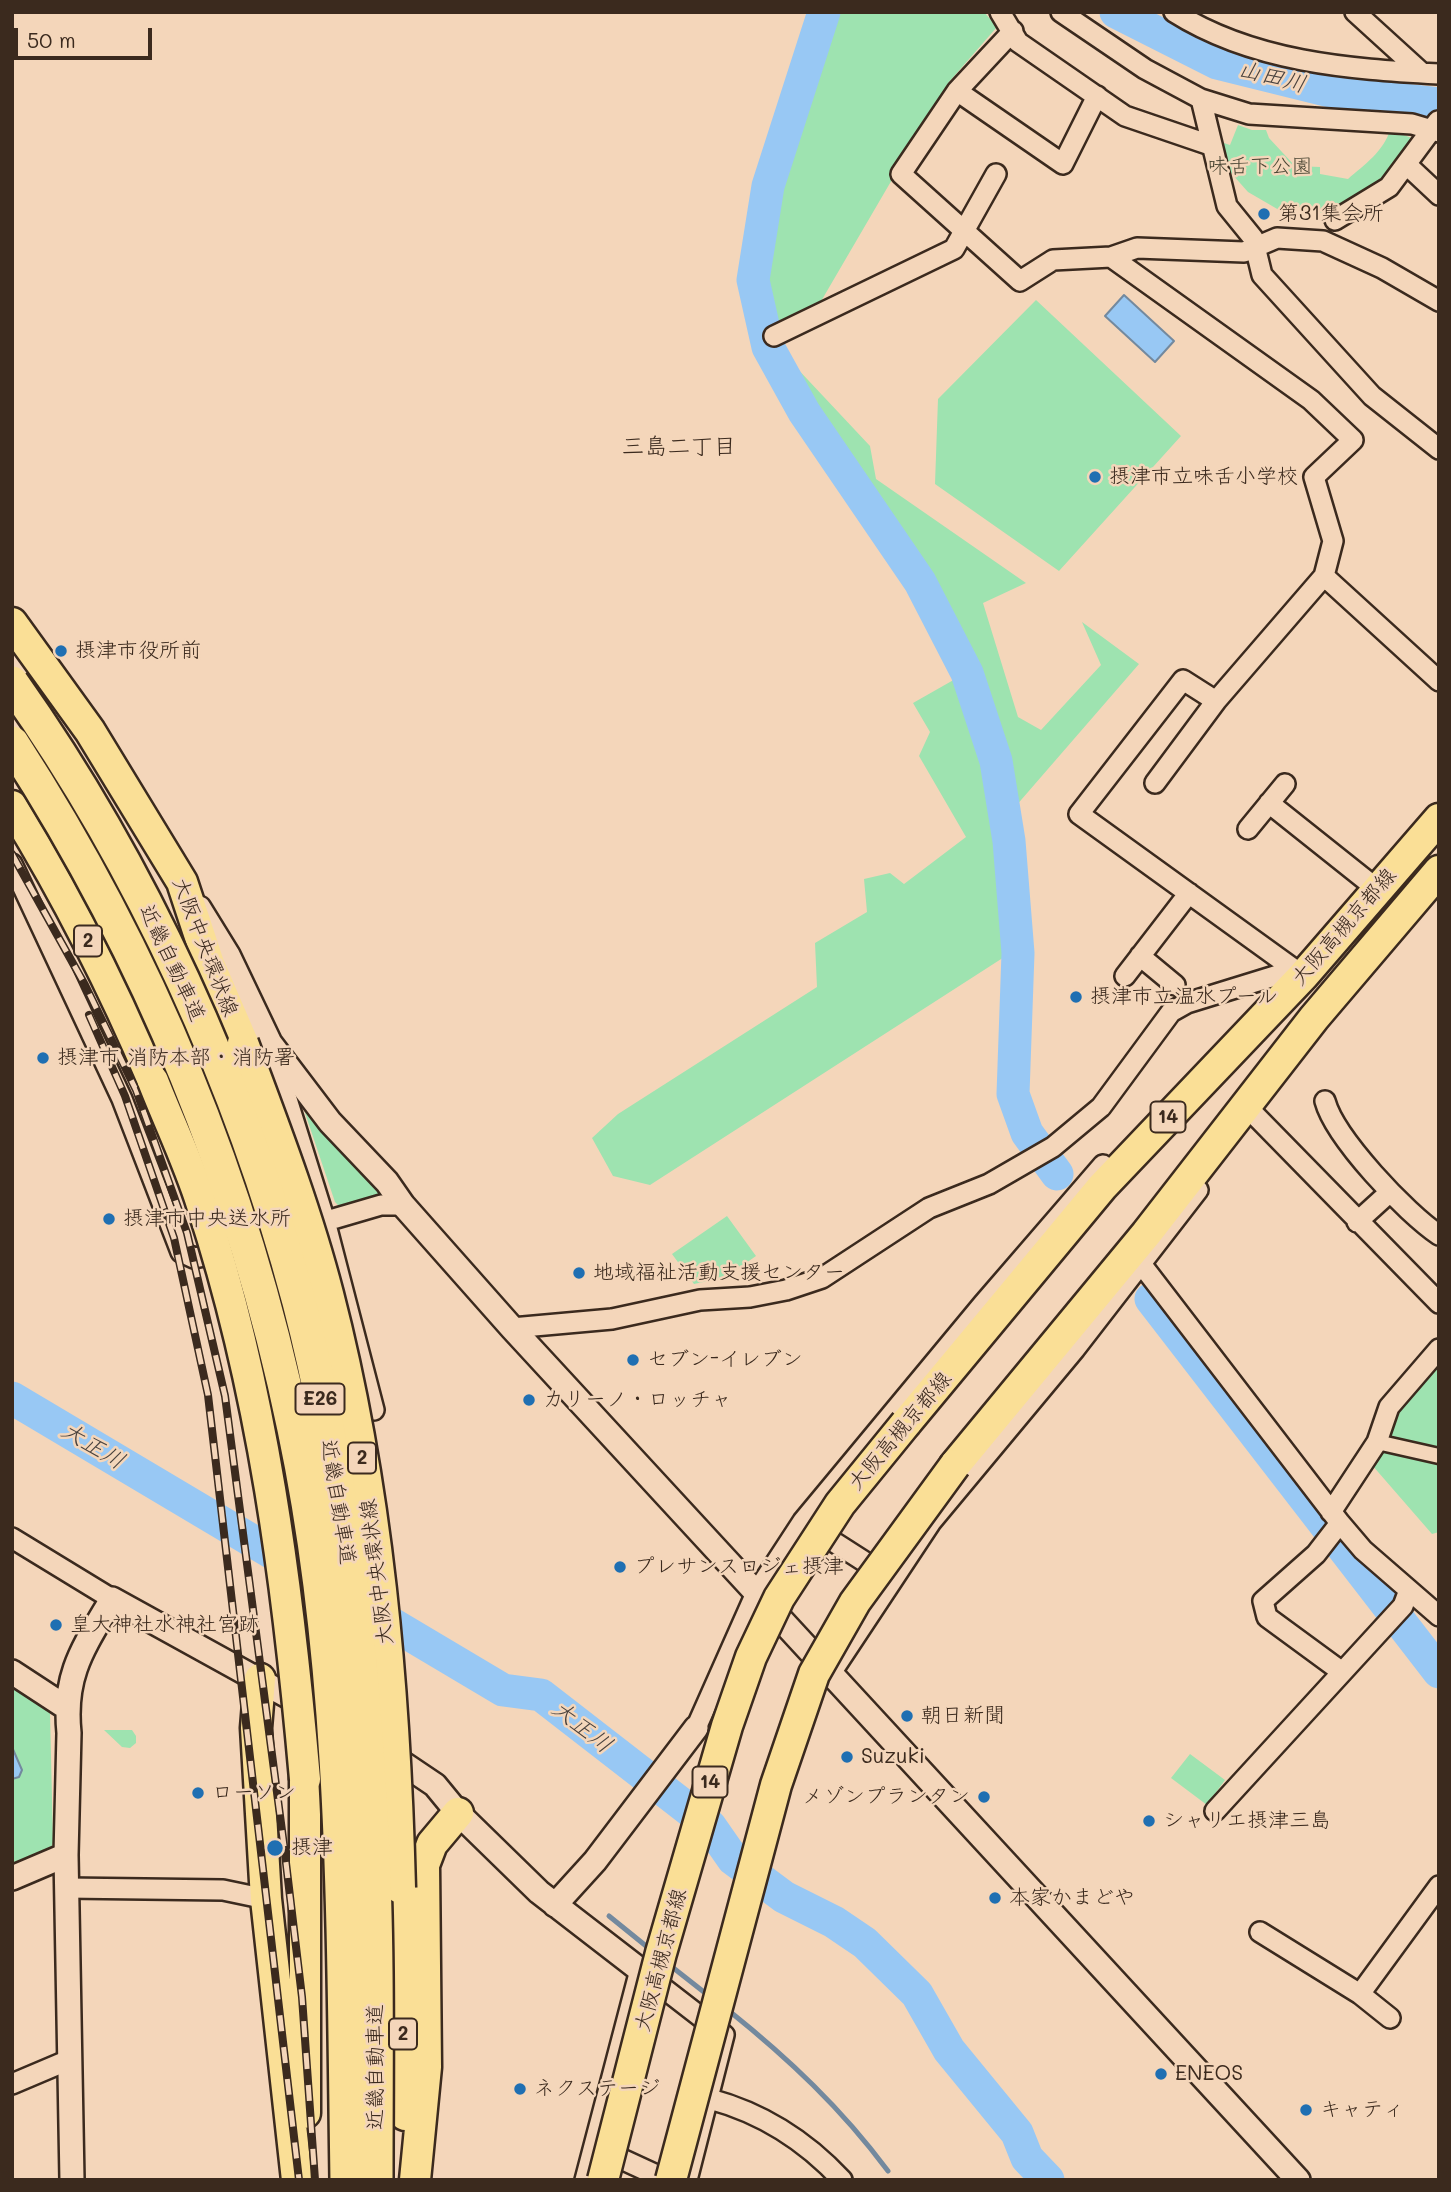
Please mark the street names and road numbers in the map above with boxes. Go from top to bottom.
street label: 大阪高槻京都線 [1286,863,1402,991]
street label: 大阪中央環状線 [167,874,243,1020]
street label: 近畿自動車道 [134,901,210,1025]
road number: 2 [74,925,102,956]
road number: 14 [1150,1102,1186,1133]
street label: 大阪高槻京都線 [843,1367,957,1495]
road number: E26 [296,1384,344,1414]
street label: 近畿自動車道 [316,1438,360,1566]
road number: 2 [348,1442,376,1474]
street label: 大阪中央環状線 [356,1498,398,1646]
road number: 14 [692,1766,728,1798]
street label: 大阪高槻京都線 [630,1886,692,2034]
street label: 近畿自動車道 [363,2004,389,2130]
road number: 2 [389,2018,417,2050]

